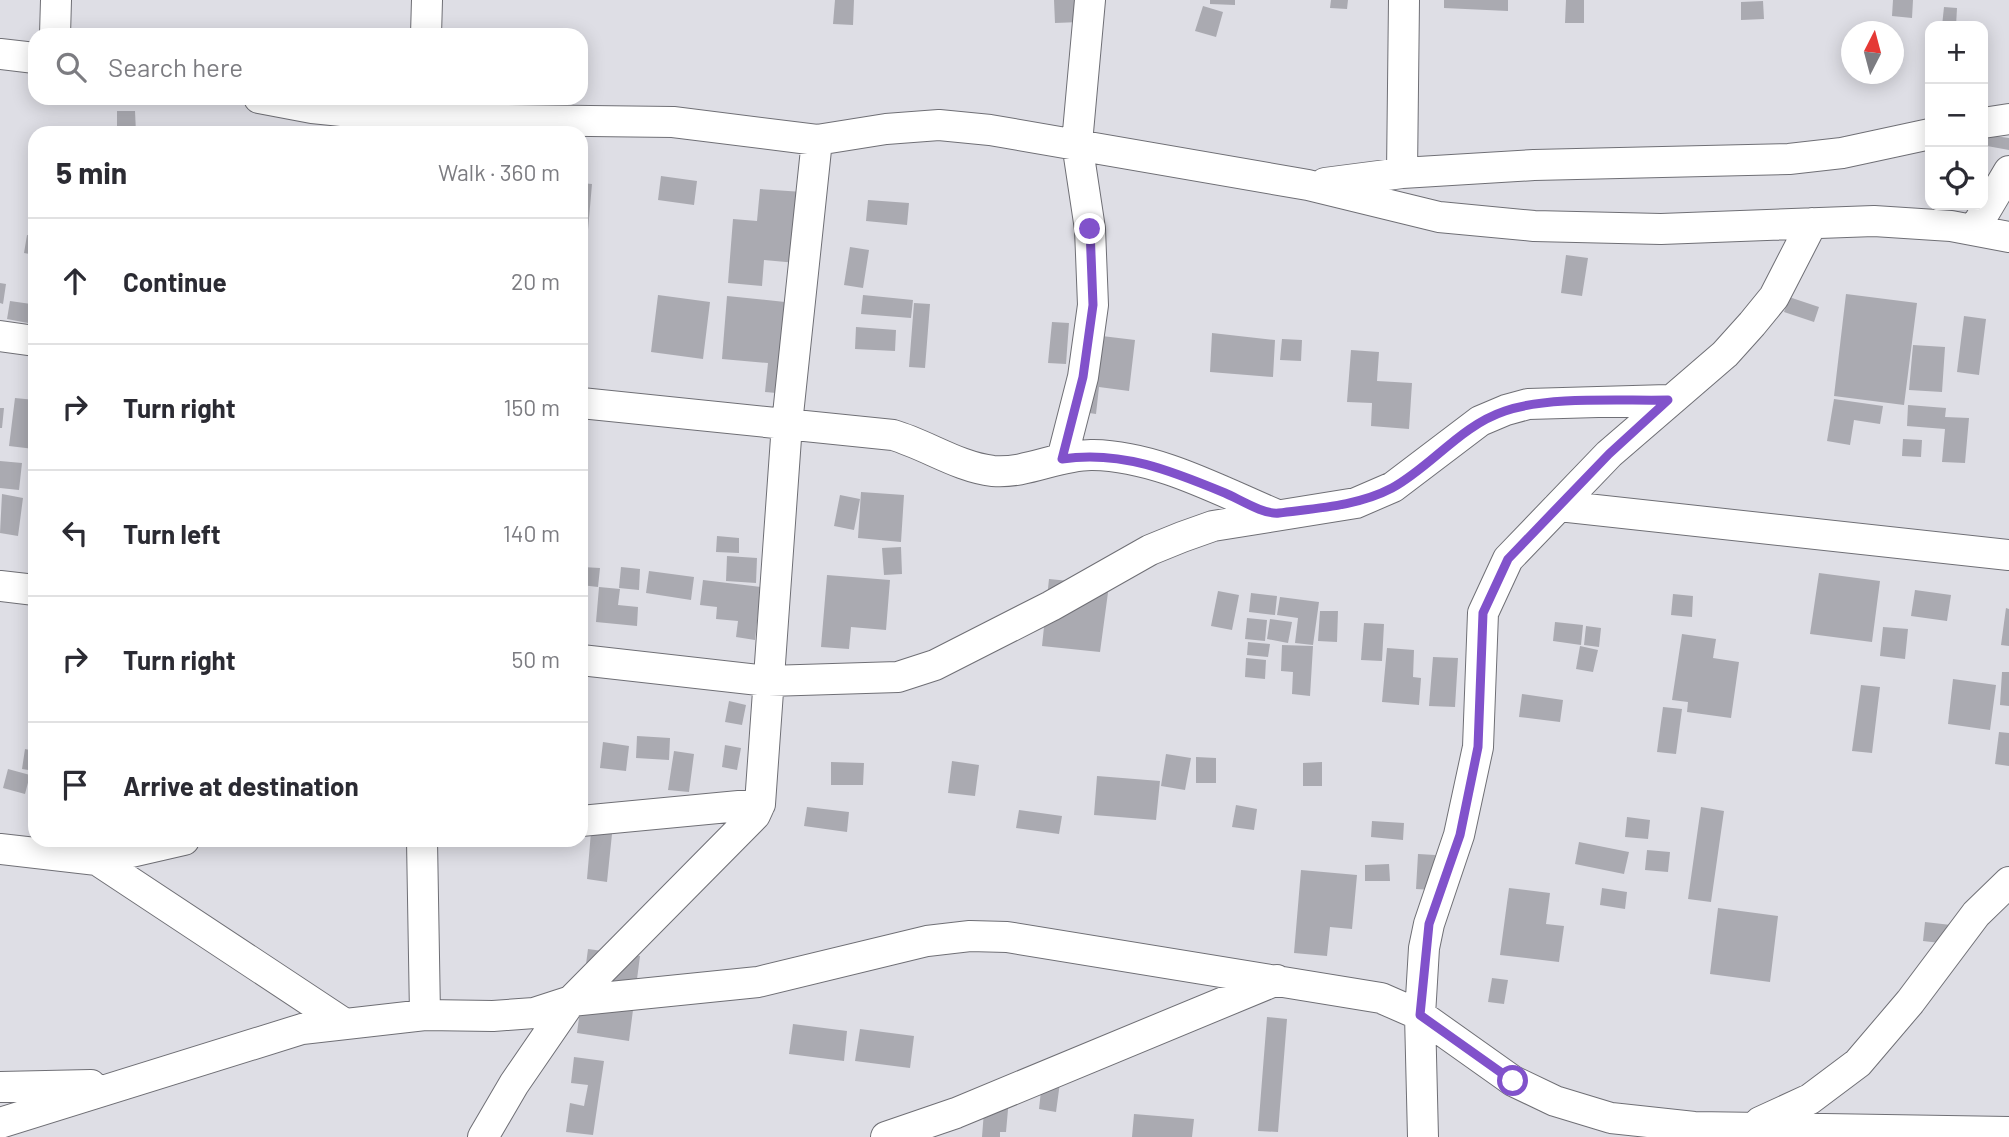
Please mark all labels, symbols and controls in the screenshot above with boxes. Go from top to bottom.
north arrow [1841,21,1904,84]
map controls [1925,21,1988,210]
button: + [1925,21,1988,84]
search box [28,28,588,105]
icon: search [52,48,90,86]
text: Search here [108,51,243,82]
button: − [1925,84,1988,147]
button: locate [1925,147,1988,210]
text: 5 min [56,154,127,190]
text: Walk · 360 m [438,158,560,186]
route end [1074,213,1105,244]
icon: ahead [56,262,94,300]
text: Continue [123,266,227,297]
text: 20 m [511,267,560,295]
icon: right [56,388,94,426]
text: Turn right [123,392,236,423]
text: 150 m [504,393,560,421]
icon: left [56,514,94,552]
text: Turn left [123,518,221,549]
text: 140 m [503,519,560,547]
icon: right [56,640,94,678]
text: Turn right [123,644,236,675]
text: 50 m [512,645,560,673]
icon: arrive [56,766,94,804]
text: Arrive at destination [123,770,359,801]
route start [1497,1065,1528,1096]

